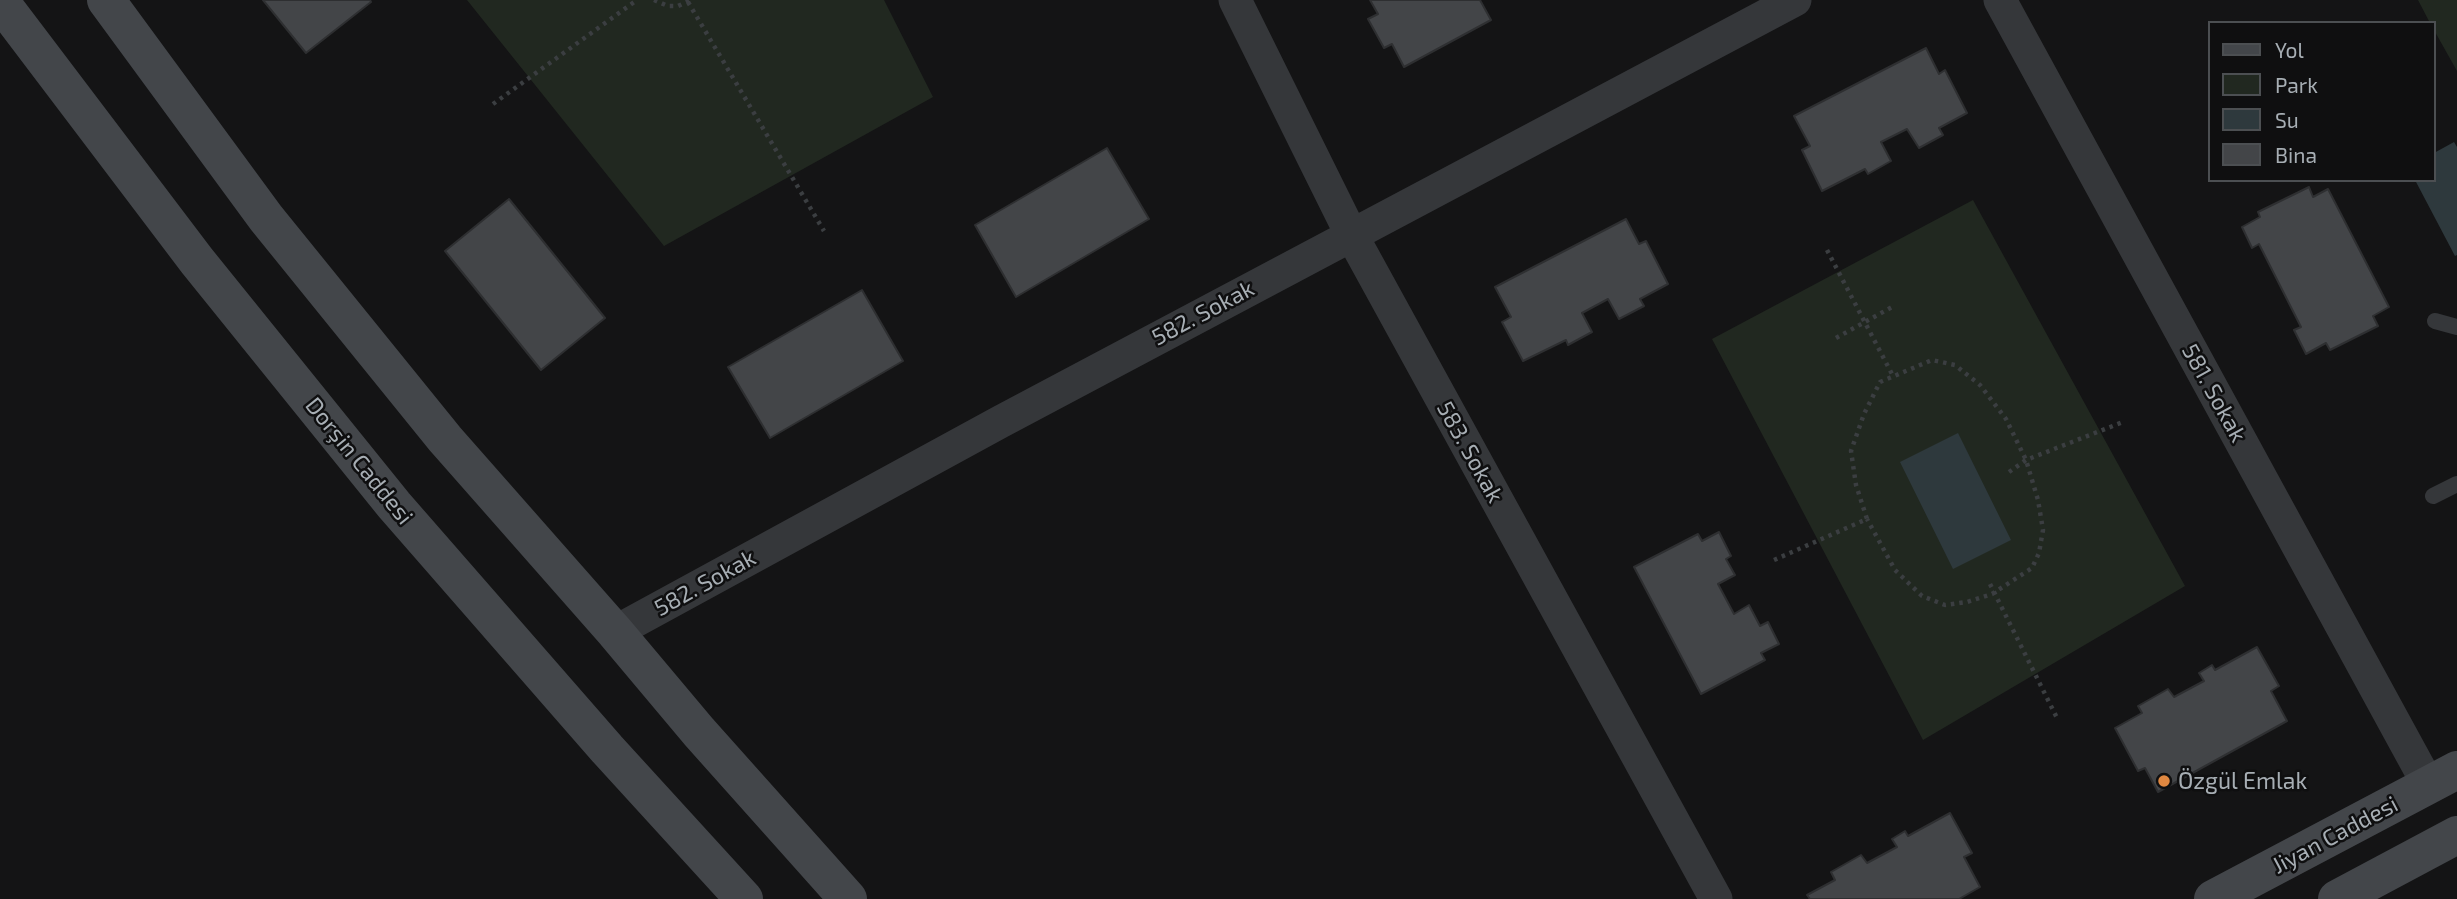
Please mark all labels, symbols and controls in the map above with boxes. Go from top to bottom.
legend [2208,21,2436,182]
text: Yol [2275,37,2304,62]
text: Park [2275,72,2318,97]
text: Su [2275,107,2299,132]
text: Bina [2275,142,2317,167]
street label: 582. Sokak [1147,275,1259,351]
street label: 581. Sokak [2176,339,2252,447]
street label: Dorşin Caddesi [299,392,419,530]
street label: 583. Sokak [1431,397,1509,507]
street label: 582. Sokak [649,544,761,622]
place label: Özgül Emlak [2178,767,2307,795]
marker: Özgül Emlak [2156,773,2172,789]
street label: Jiyan Caddesi [2267,790,2403,880]

